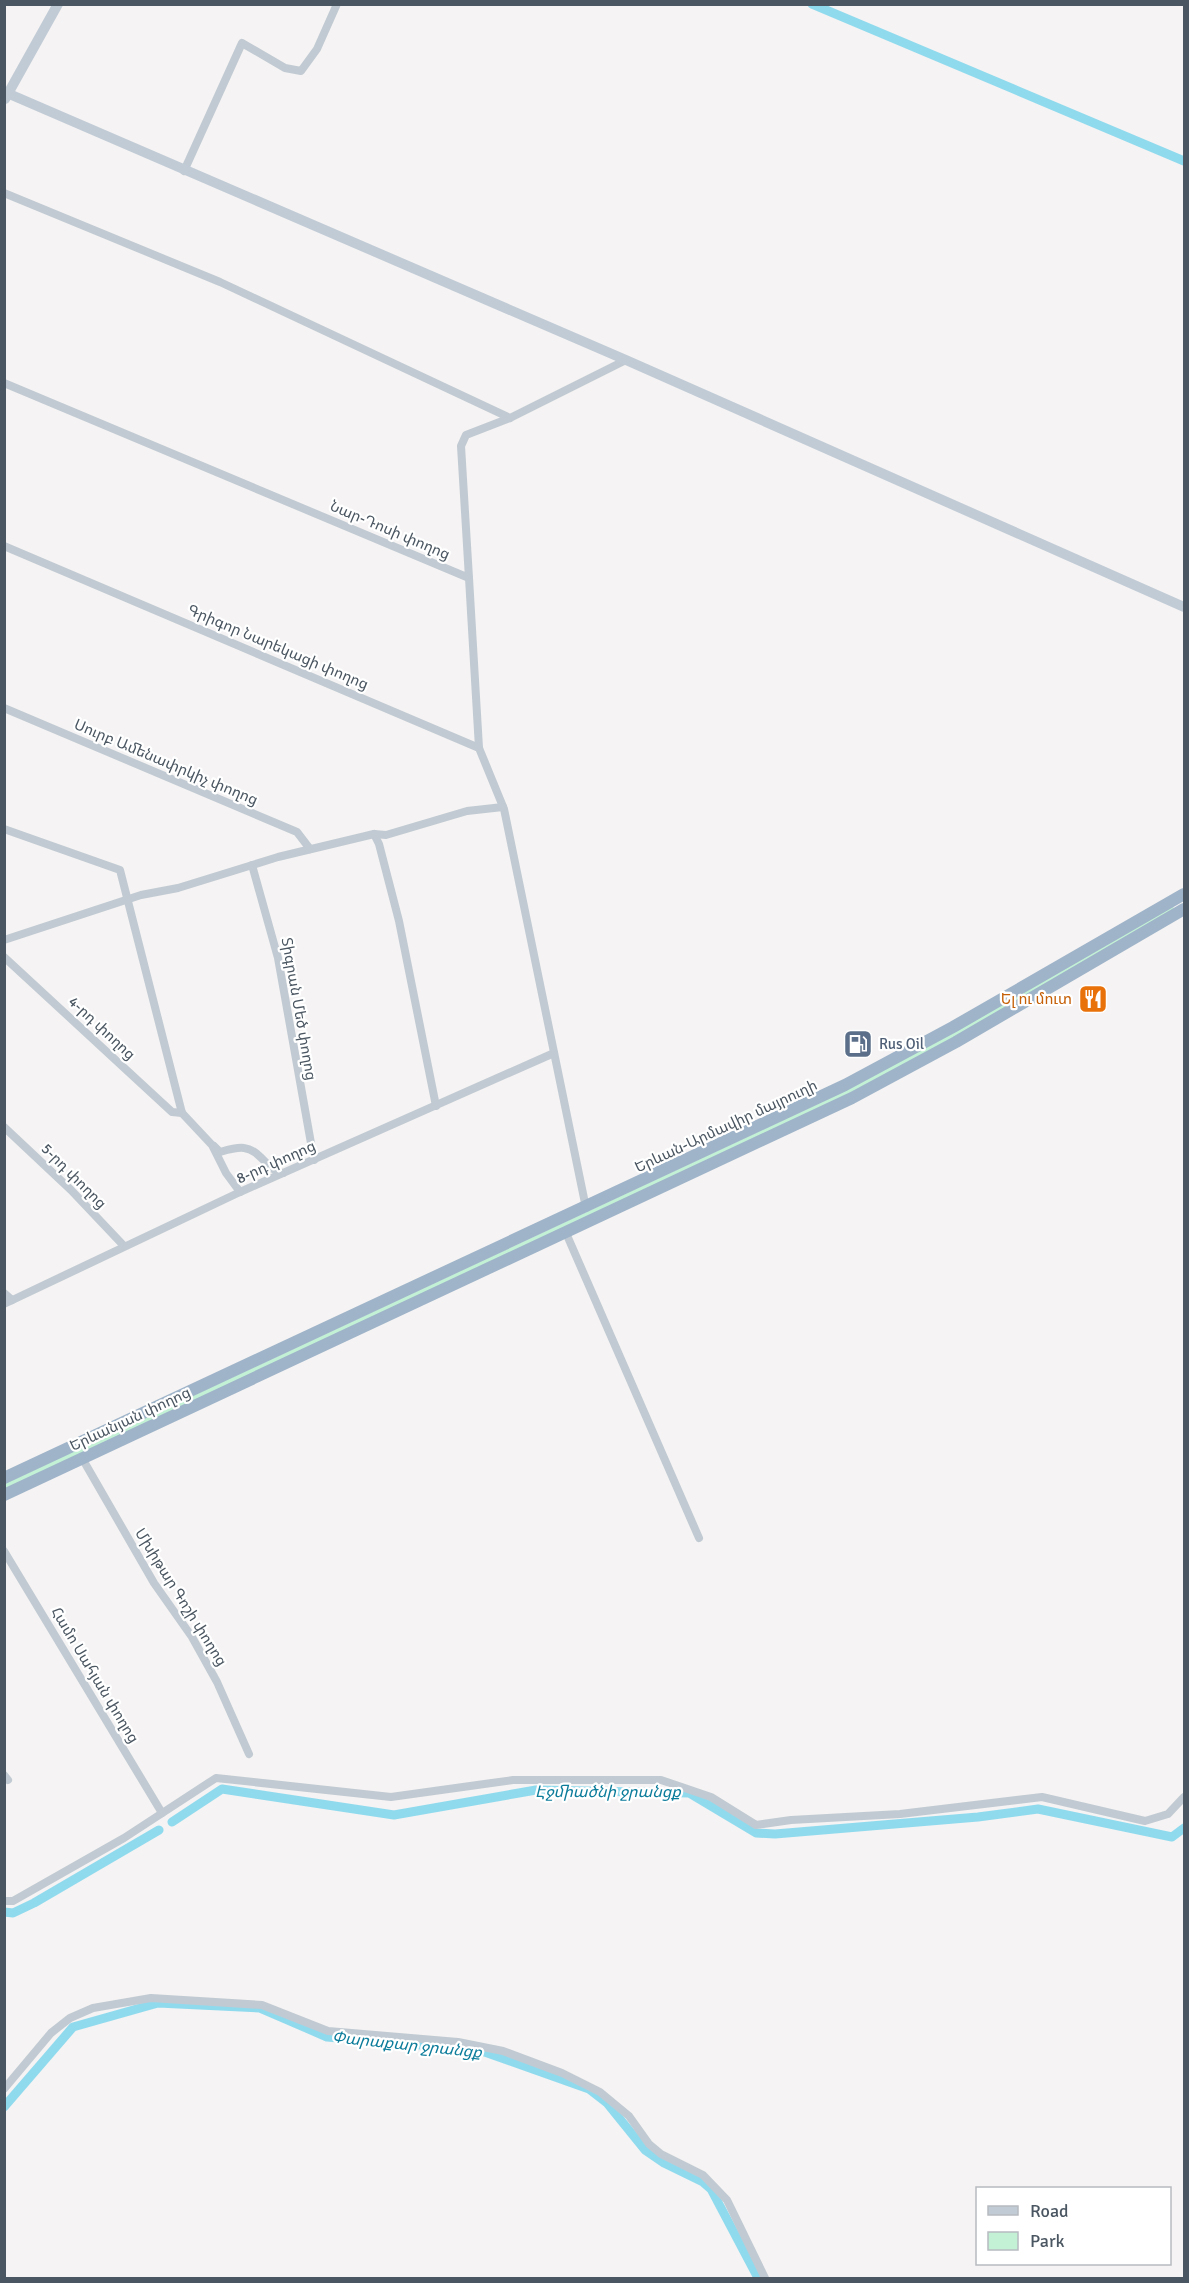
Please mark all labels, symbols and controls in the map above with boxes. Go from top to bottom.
street label: Նար-Դոսի փողոց [327,497,453,563]
street label: Գրիգոր Նարեկացի փողոց [185,601,371,693]
street label: Սուրբ Ամենափրկիչ փողոց [71,715,261,809]
street label: Տիգրան Մեծ փողոց [278,936,320,1082]
restaurant icon: Ել ու մուտ [1077,983,1109,1015]
place label: Ել ու մուտ [1001,990,1072,1008]
street label: 4-րդ փողոց [65,993,139,1063]
fuel station icon: Rus Oil [842,1028,874,1060]
place label: Rus Oil [879,1035,924,1053]
street label: Երևան-Արմավիր մայրուղի [632,1076,820,1176]
street label: 8-րդ փողոց [234,1137,318,1187]
street label: 5-րդ փողոց [38,1140,110,1212]
street label: Երևանյան փողոց [67,1383,193,1455]
street label: Մխիթար Գոշի փողոց [131,1525,231,1669]
street label: Համո Սահյան փողոց [47,1604,143,1746]
water label: Էջմիածնի ջրանցք [535,1782,682,1802]
water label: Փարաքար ջրանցք [331,2027,484,2063]
legend [976,2187,1171,2265]
text: Road [1030,2200,1069,2222]
text: Park [1030,2230,1065,2252]

